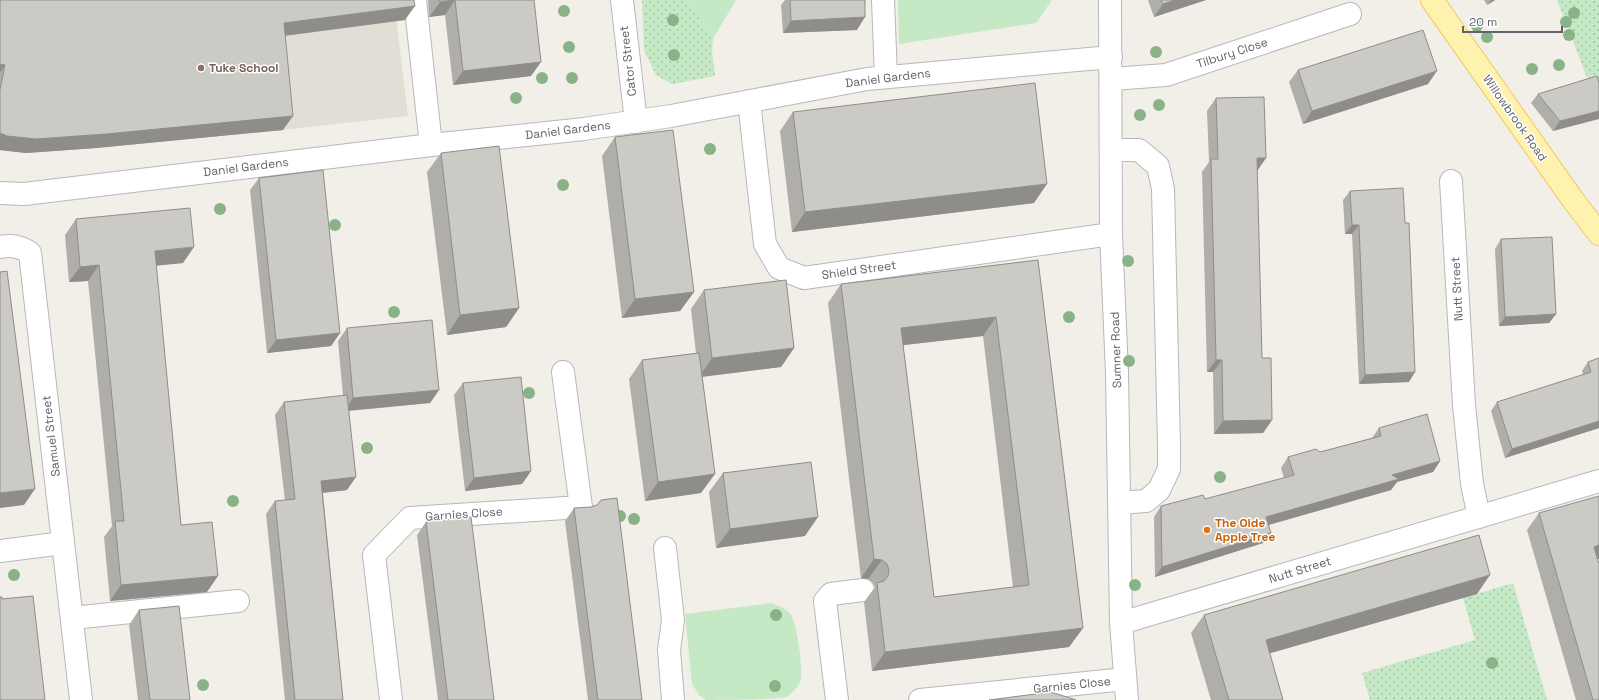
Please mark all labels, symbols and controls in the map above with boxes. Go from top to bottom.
scale bar [1463,8,1562,34]
text: 20 m [1469,14,1497,30]
street label: Cator Street [616,25,640,97]
street label: Tilbury Close [1194,34,1270,72]
place label: Tuke School [209,60,279,76]
marker: Tuke School [196,63,206,73]
street label: Daniel Gardens [844,65,932,91]
street label: Willowbrook Road [1479,72,1551,164]
street label: Daniel Gardens [524,117,612,143]
street label: Daniel Gardens [202,154,290,180]
street label: Nutt Street [1447,256,1467,322]
street label: Shield Street [821,257,897,283]
street label: Sumner Road [1107,311,1125,389]
street label: Samuel Street [38,395,64,477]
street label: Garnies Close [425,503,503,525]
place label: The Olde Apple Tree [1215,515,1275,545]
marker: The Olde Apple Tree [1202,525,1212,535]
street label: Nutt Street [1267,553,1333,587]
street label: Garnies Close [1033,673,1111,697]

